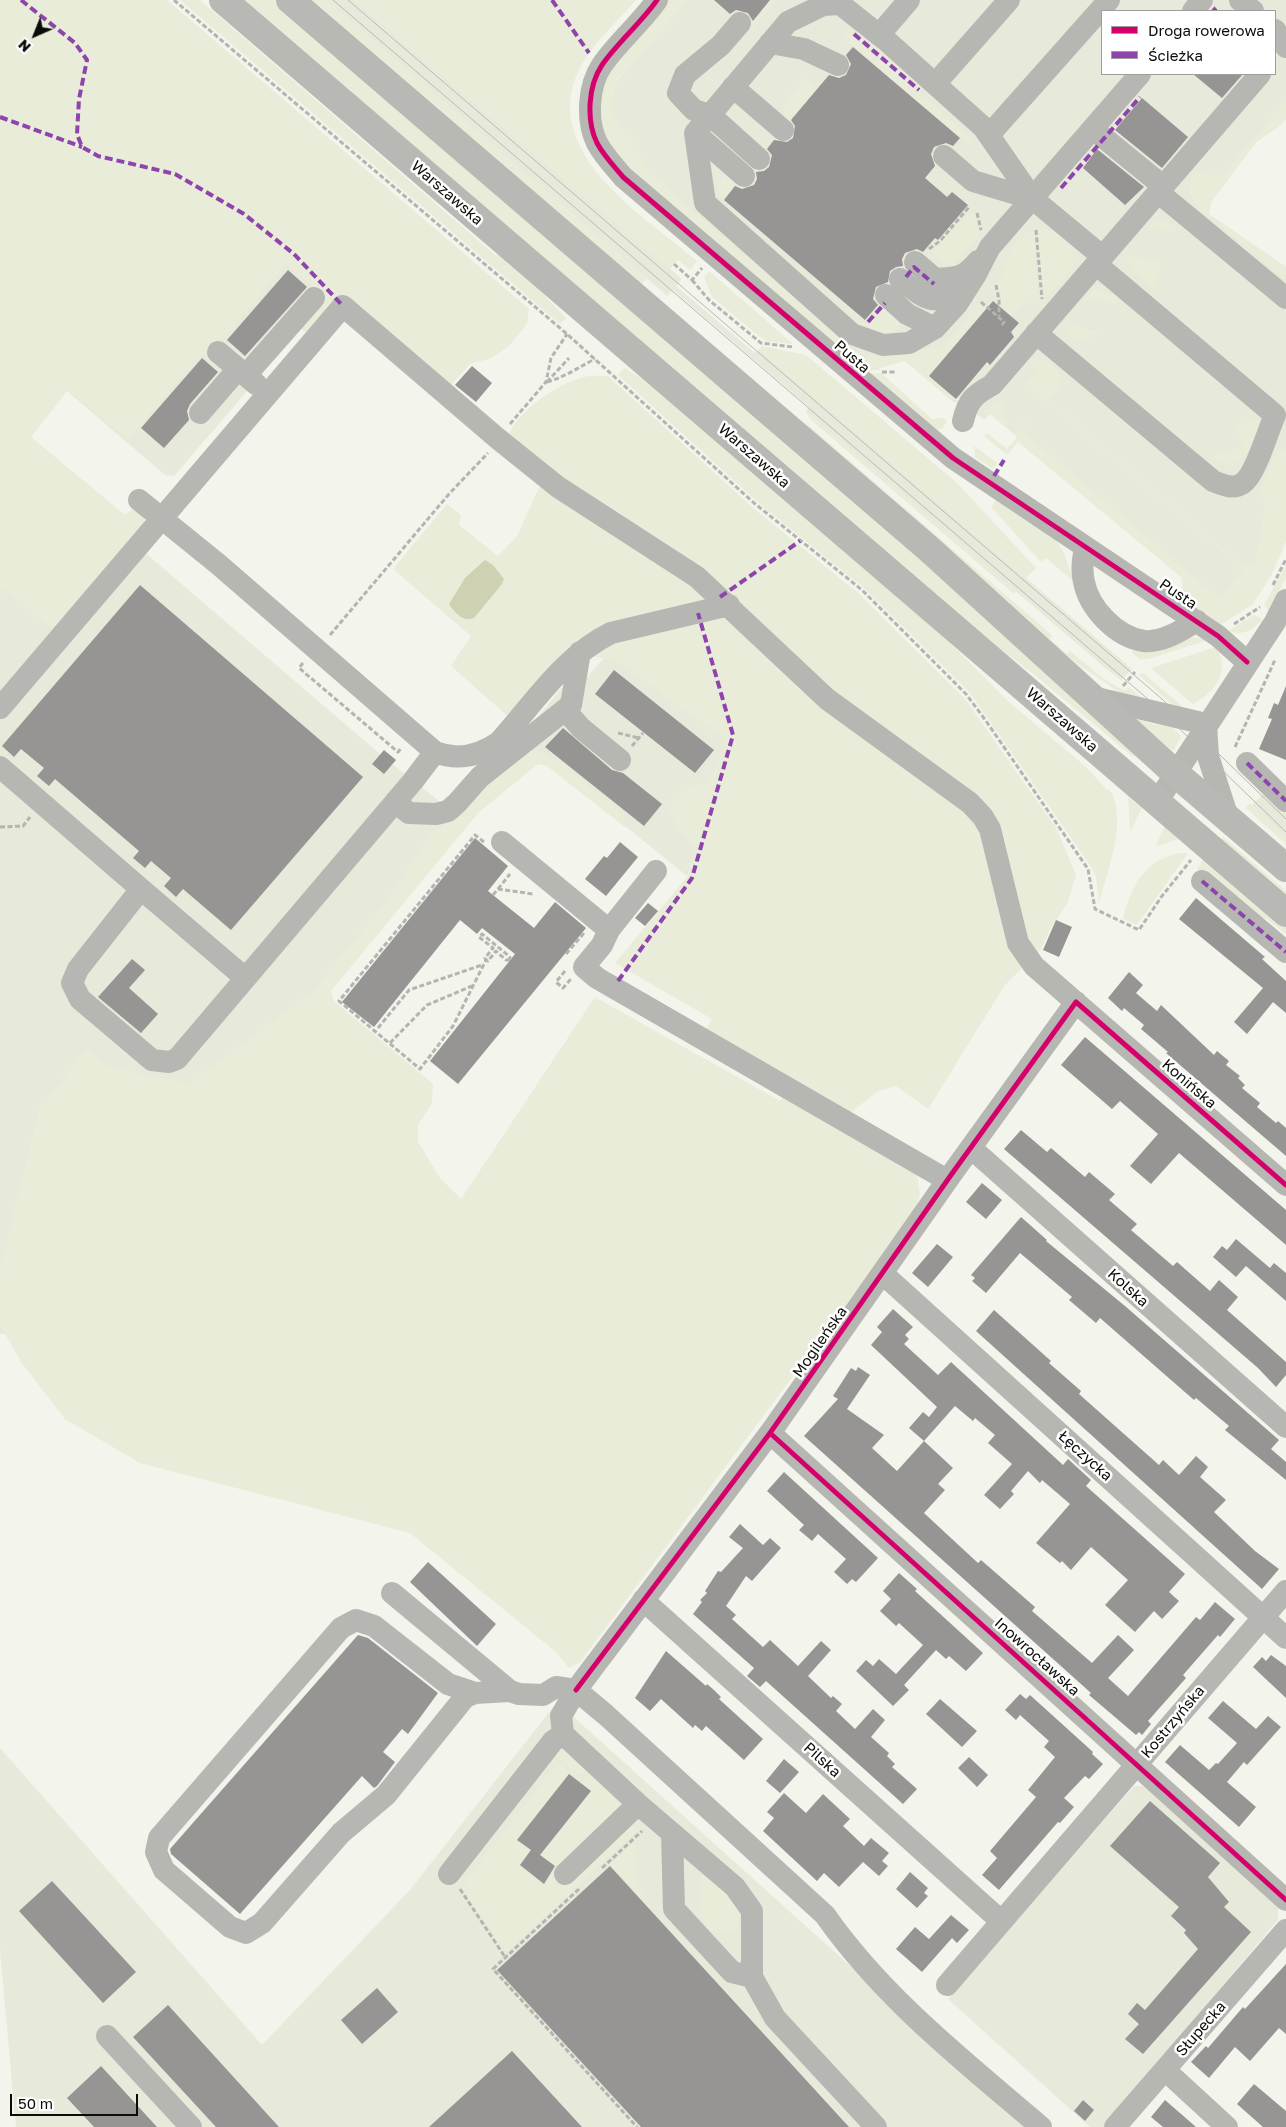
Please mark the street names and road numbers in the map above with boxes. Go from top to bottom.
street label: Warszawska [408,157,486,229]
street label: Pusta [831,337,873,377]
street label: Warszawska [715,420,793,492]
street label: Pusta [1156,575,1200,613]
street label: Warszawska [1023,684,1101,756]
street label: Konińska [1158,1055,1220,1113]
street label: Kolska [1104,1265,1152,1311]
street label: Mogileńska [789,1303,851,1381]
street label: Łęczycka [1054,1427,1116,1485]
street label: Inowrocławska [991,1614,1083,1700]
street label: Kostrzyńska [1137,1682,1209,1762]
street label: Pilska [800,1739,844,1781]
street label: Słupecka [1172,1998,1230,2060]

